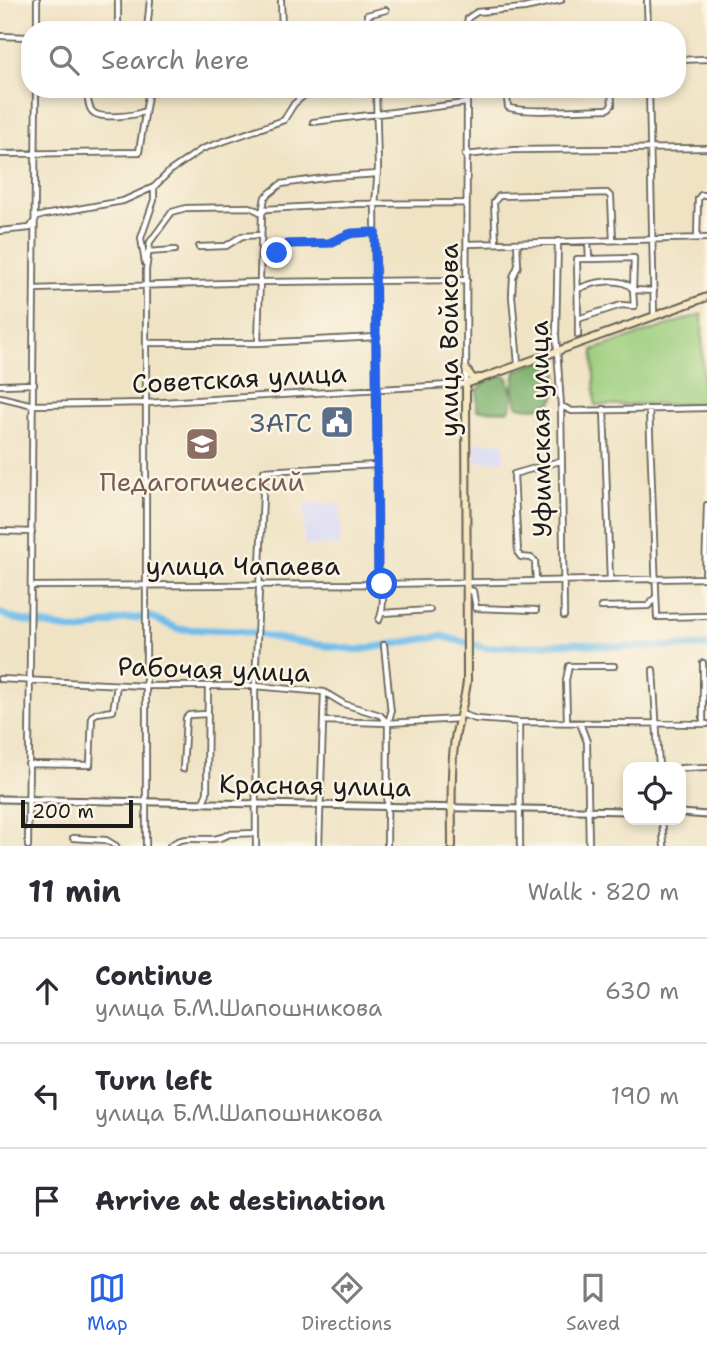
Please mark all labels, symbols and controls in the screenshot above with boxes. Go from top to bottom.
search box [21,21,686,98]
icon: search [45,41,83,79]
text: Search here [101,42,250,77]
route end [261,237,292,268]
street label: улица Войкова [431,243,466,437]
street label: Уфимская улица [521,320,559,538]
street label: Советская улица [131,355,347,401]
public building icon: ЗАГС [318,403,356,441]
place label: ЗАГС [250,405,312,440]
school or university icon: Педагогический [183,425,221,463]
place label: Педагогический [100,464,304,499]
street label: улица Чапаева [146,548,340,583]
route start [366,568,397,599]
street label: Рабочая улица [117,648,311,690]
map controls [623,762,686,825]
button: locate [623,762,686,825]
street label: Красная улица [219,766,411,804]
scale bar [21,797,133,829]
text: 200 m [32,799,94,824]
text: 11 min [28,871,121,912]
text: Walk · 820 m [527,877,679,907]
text: Continue [95,958,213,993]
icon: ahead [28,972,66,1010]
text: 630 m [605,976,679,1006]
text: улица Б.М.Шапошникова [95,993,382,1023]
text: Turn left [95,1063,212,1098]
icon: left [28,1077,66,1115]
text: 190 m [611,1081,679,1111]
text: улица Б.М.Шапошникова [95,1098,382,1128]
icon: arrive [28,1182,66,1220]
text: Arrive at destination [95,1183,385,1218]
tab: Map [87,1269,128,1336]
tab: Directions [302,1269,392,1336]
tab: Saved [566,1269,620,1336]

